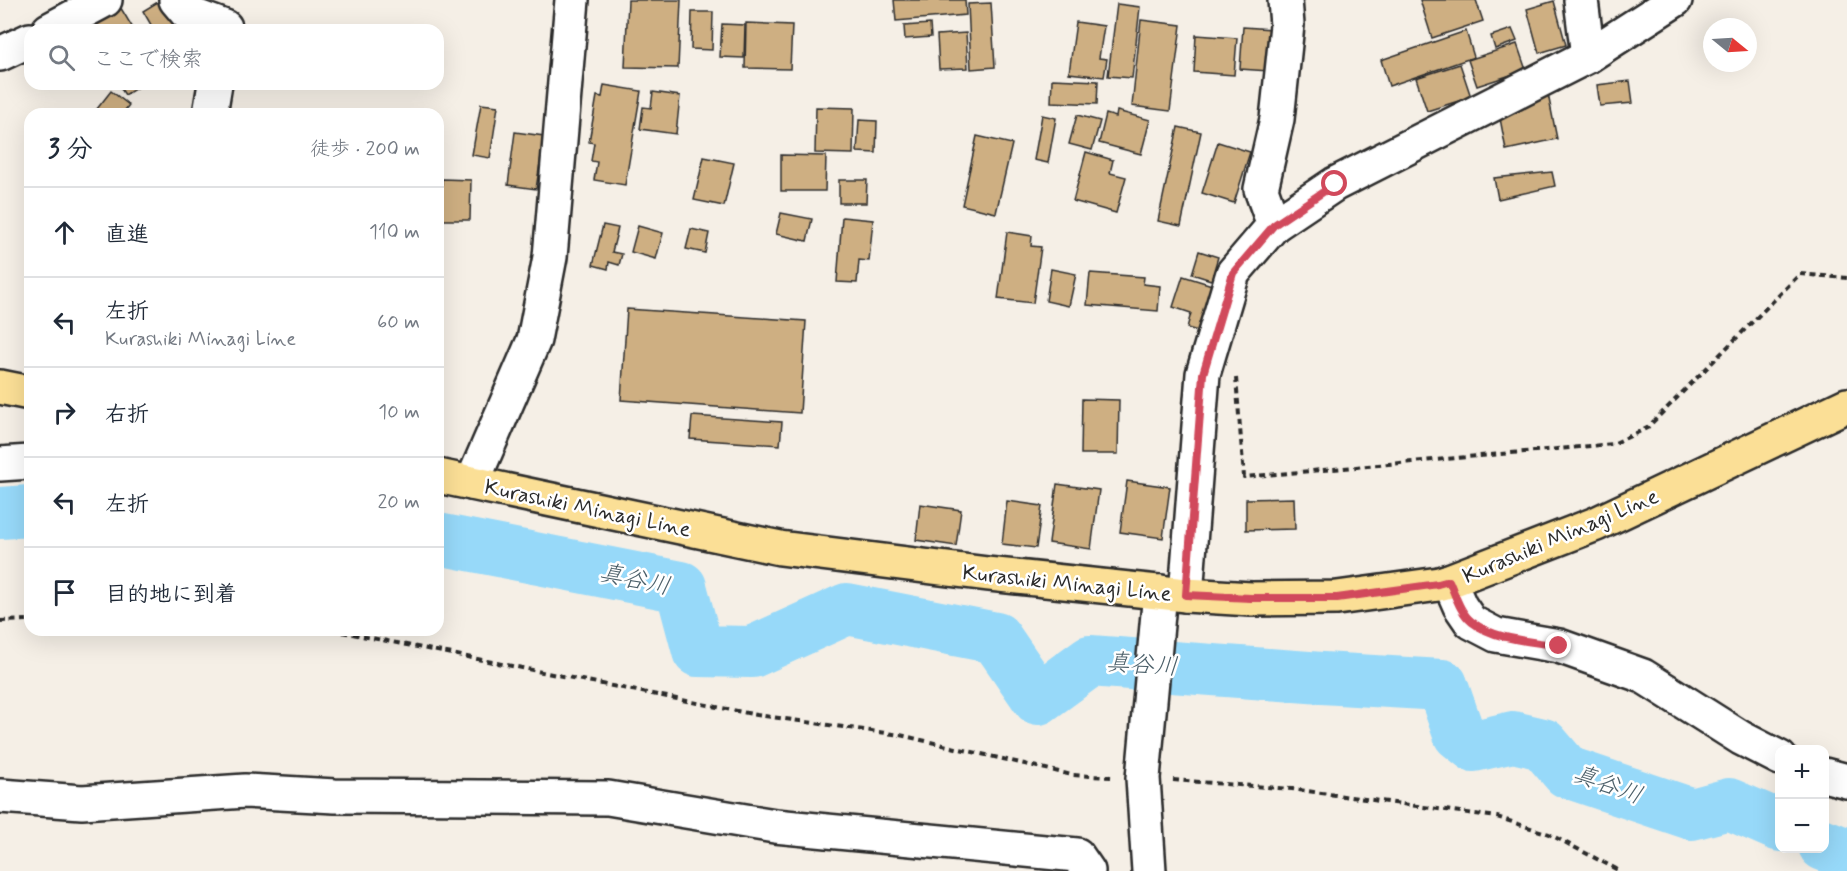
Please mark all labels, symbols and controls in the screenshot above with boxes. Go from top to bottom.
north arrow [1703,18,1757,72]
search box [24,24,444,90]
icon: search [45,41,78,74]
text: ここで検索 [93,46,203,74]
text: 3 分 [48,133,93,167]
text: 徒歩 · 200 m [310,136,420,163]
route start [1321,170,1347,196]
icon: ahead [48,216,81,249]
text: 110 m [369,219,420,246]
text: 直進 [105,221,149,249]
text: 左折 [105,298,149,326]
icon: left [48,306,81,339]
text: 60 m [377,309,420,336]
text: Kurashiki Minagi Line [105,326,296,353]
icon: right [48,396,81,429]
text: 10 m [378,399,420,426]
text: 右折 [105,401,149,429]
street label: Kurashiki Minagi Line [482,473,693,546]
street label: Kurashiki Minagi Line [1459,483,1664,592]
icon: left [48,486,81,519]
text: 20 m [377,489,420,516]
text: 左折 [105,491,149,519]
water label: 真谷川 [596,558,673,603]
street label: Kurashiki Minagi Line [961,559,1173,610]
icon: arrive [48,576,81,609]
text: 目的地に到着 [105,581,237,609]
route end [1545,632,1571,658]
water label: 真谷川 [1105,648,1179,683]
map controls [1775,745,1829,853]
button: + [1775,745,1829,799]
water label: 真谷川 [1568,759,1647,812]
button: − [1775,799,1829,853]

